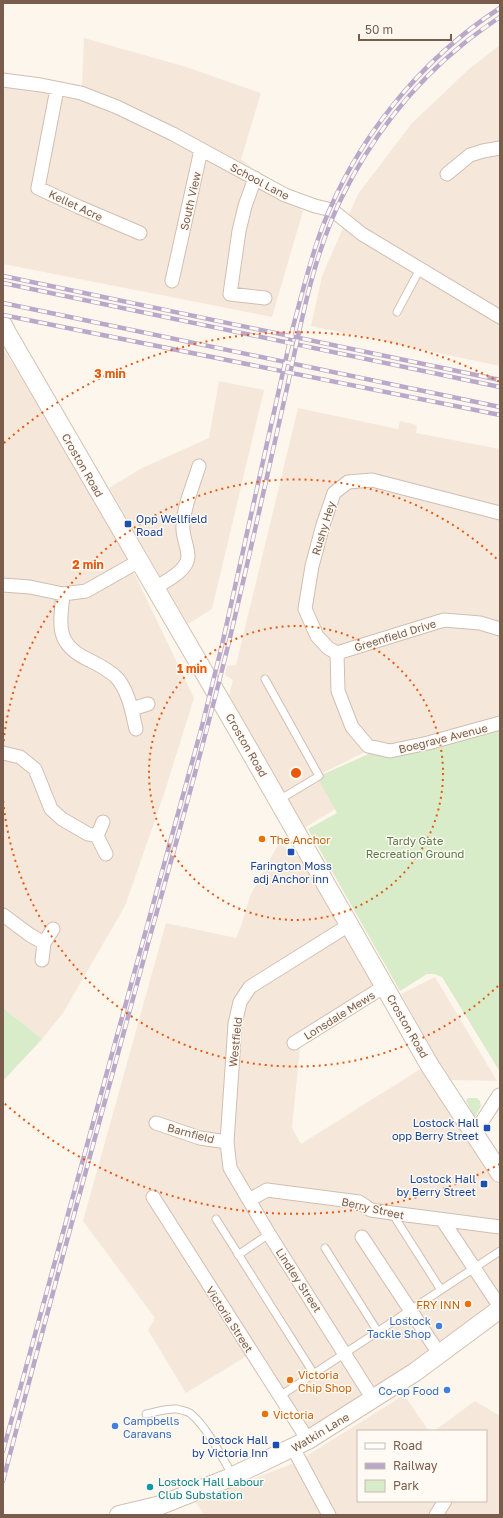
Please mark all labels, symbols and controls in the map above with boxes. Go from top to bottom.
scale bar [359,16,451,42]
text: 50 m [365,22,393,37]
street label: School Lane [228,160,292,202]
street label: South View [177,170,203,232]
street label: Kellet Acre [47,187,105,223]
text: 3 min [94,366,126,381]
street label: Croston Road [59,431,107,499]
street label: Rushy Hey [309,499,337,557]
place label: Opp Wellfield Road [136,512,207,538]
marker: Opp Wellfield Road [123,519,133,529]
text: 2 min [72,557,104,572]
street label: Greenfield Drive [352,616,438,654]
text: 1 min [177,661,207,676]
street label: Croston Road [223,711,271,779]
street label: Boegrave Avenue [397,721,489,755]
centre of rings [289,766,303,780]
place label: The Anchor [270,833,331,846]
marker: The Anchor [257,834,267,844]
park label: Tardy Gate Recreation Ground [366,834,464,860]
marker: Farington Moss adj Anchor inn [286,847,296,857]
place label: Farington Moss adj Anchor inn [250,859,332,885]
street label: Lonsdale Mews [301,988,377,1042]
street label: Croston Road [384,992,432,1060]
street label: Westfield [226,1016,244,1068]
place label: Lostock Hall opp Berry Street [392,1116,479,1142]
street label: Barnfield [166,1120,216,1146]
marker: Lostock Hall opp Berry Street [482,1123,492,1133]
place label: Lostock Hall by Berry Street [396,1172,476,1198]
marker: Lostock Hall by Berry Street [479,1179,489,1189]
street label: Berry Street [340,1194,406,1222]
street label: Lindley Street [273,1246,325,1314]
street label: Victoria Street [204,1284,256,1354]
place label: FRY INN [416,1298,460,1311]
marker: FRY INN [463,1299,473,1309]
place label: Lostock Tackle Shop [367,1314,431,1340]
marker: Lostock Tackle Shop [434,1321,444,1331]
place label: Victoria Chip Shop [298,1368,352,1394]
marker: Victoria Chip Shop [285,1375,295,1385]
place label: Co-op Food [378,1384,439,1397]
marker: Co-op Food [442,1385,452,1395]
place label: Victoria [273,1408,314,1421]
marker: Victoria [260,1409,270,1419]
street label: Watkin Lane [289,1410,351,1454]
place label: Campbells Caravans [123,1414,179,1440]
marker: Campbells Caravans [110,1421,120,1431]
legend [357,1430,487,1502]
place label: Lostock Hall by Victoria Inn [192,1433,268,1459]
text: Road [393,1438,422,1453]
marker: Lostock Hall by Victoria Inn [271,1440,281,1450]
text: Railway [393,1458,438,1473]
place label: Lostock Hall Labour Club Substation [158,1475,265,1501]
text: Park [393,1478,419,1493]
marker: Lostock Hall Labour Club Substation [145,1482,155,1492]

